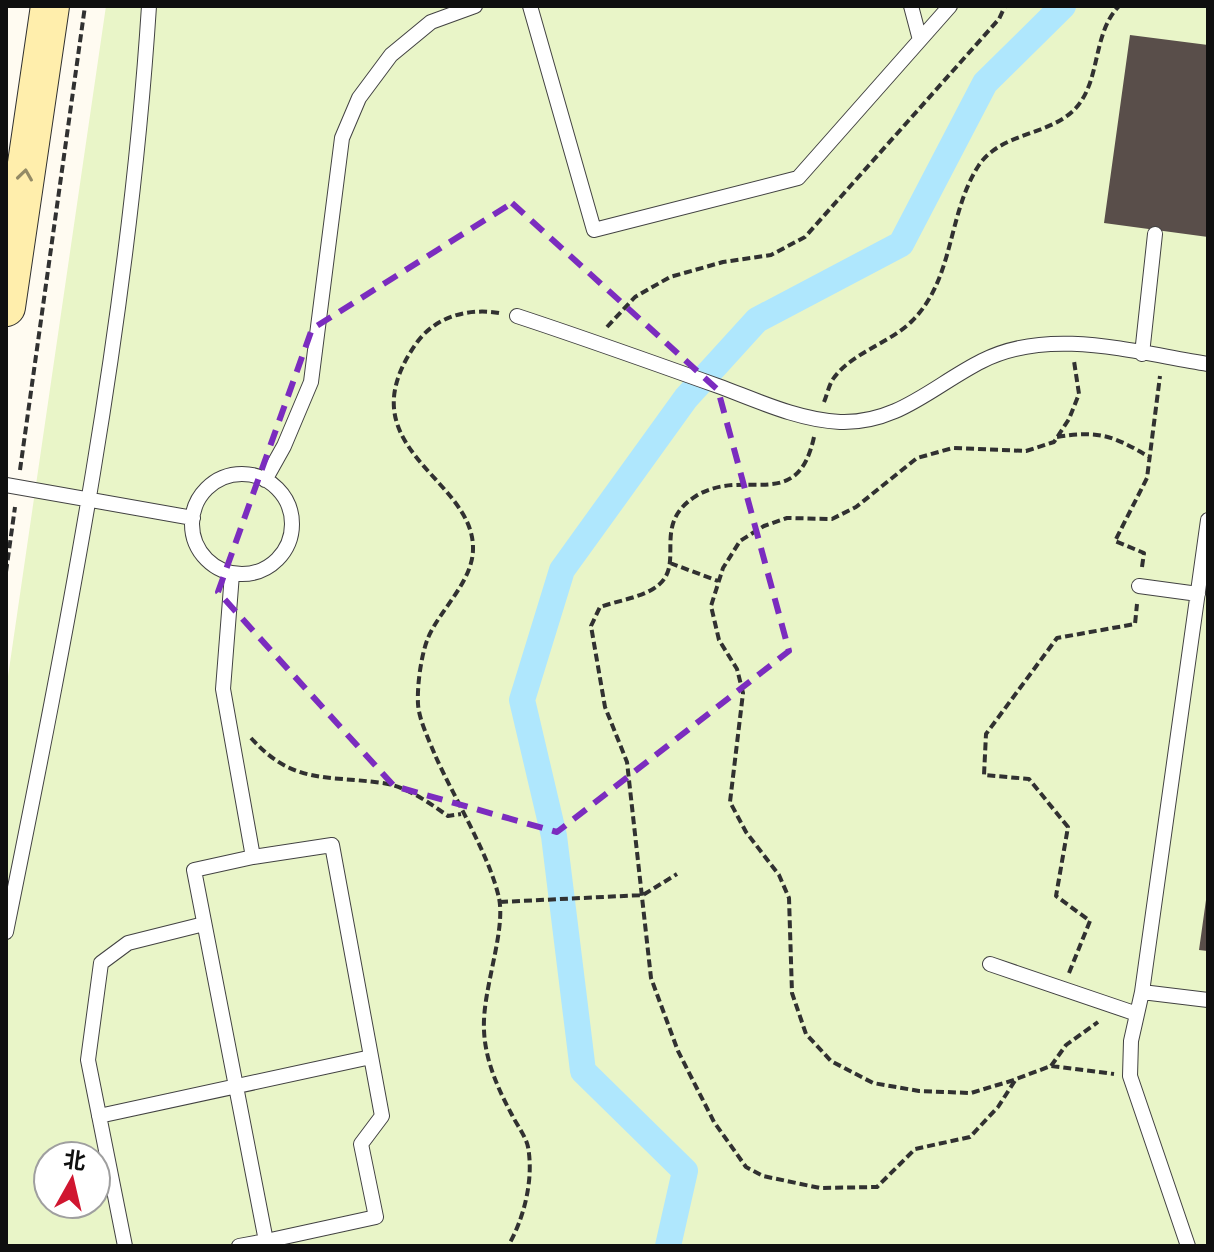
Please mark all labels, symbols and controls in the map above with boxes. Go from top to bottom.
one-way arrow [16,168,33,182]
north arrow [32,1140,112,1220]
text: 北 [62,1144,88,1176]

